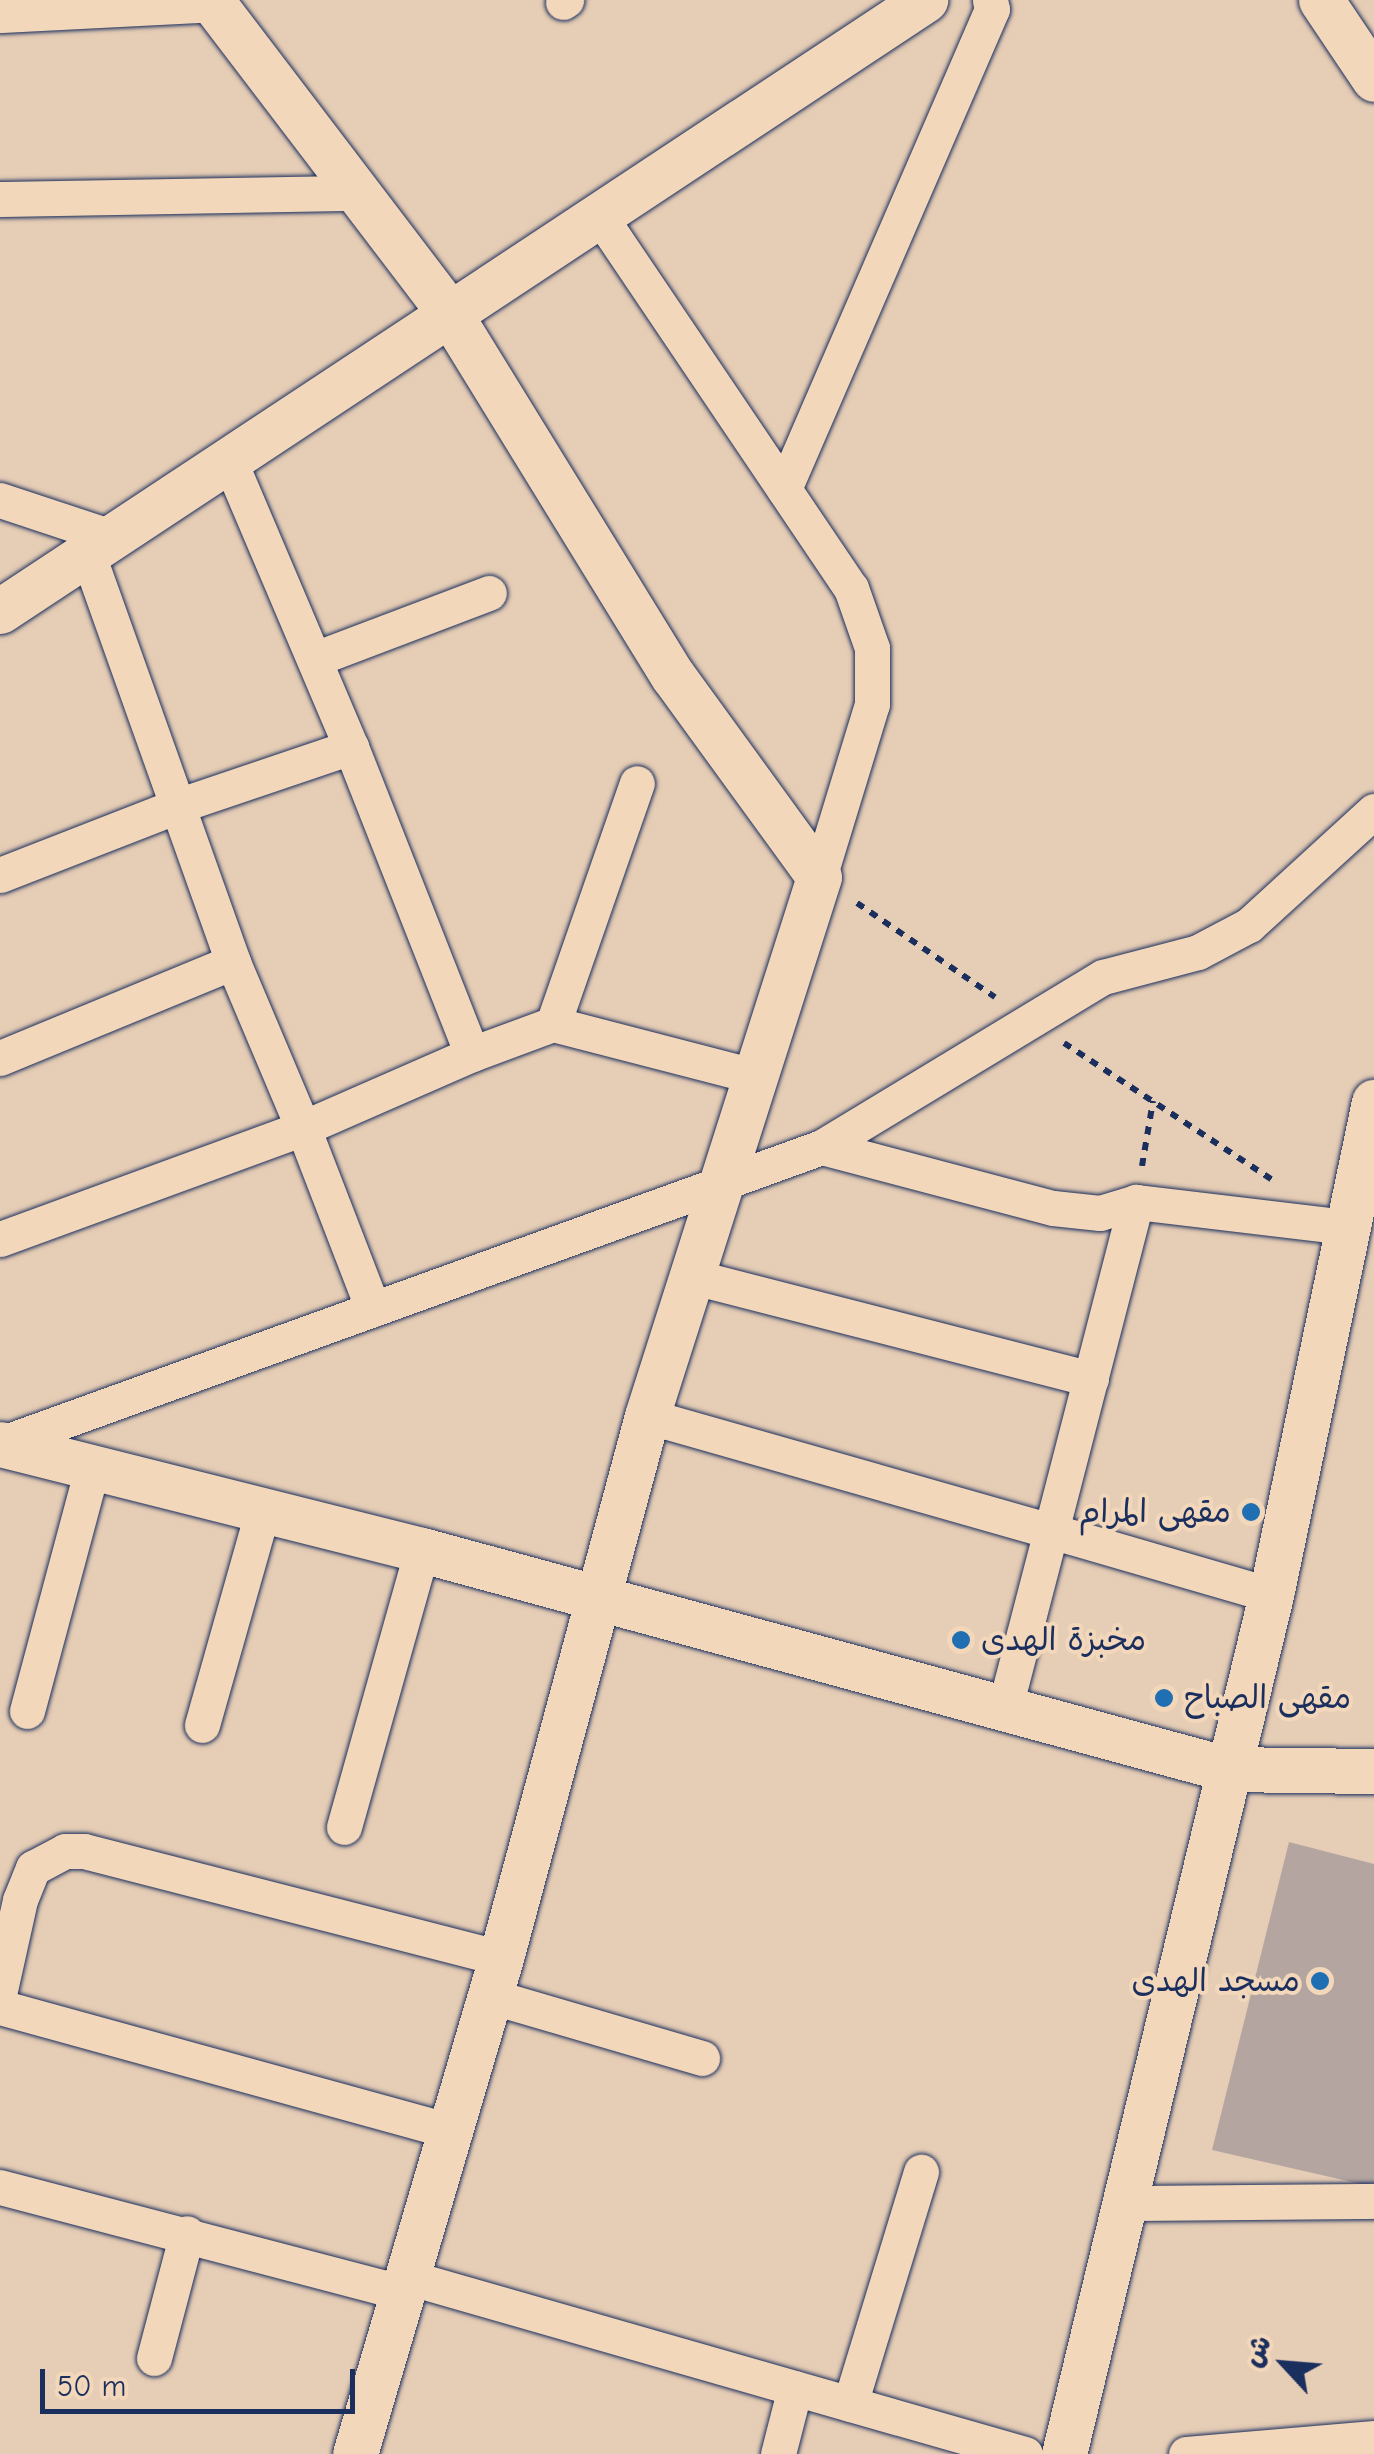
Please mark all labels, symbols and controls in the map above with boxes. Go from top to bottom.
place label: مقهى المرام [1079,1493,1231,1531]
marker: مقهى المرام [1240,1501,1262,1523]
place label: مخبزة الهدى [981,1621,1146,1659]
marker: مخبزة الهدى [950,1629,972,1651]
place label: مقهى الصباح [1184,1679,1351,1717]
marker: مقهى الصباح [1153,1687,1175,1709]
place label: مسجد الهدى [1131,1962,1300,2000]
marker: مسجد الهدى [1309,1970,1331,1992]
north arrow [1234,2314,1334,2414]
text: ش [1236,2330,1278,2372]
scale bar [45,2349,360,2411]
text: 50 m [57,2369,126,2404]

